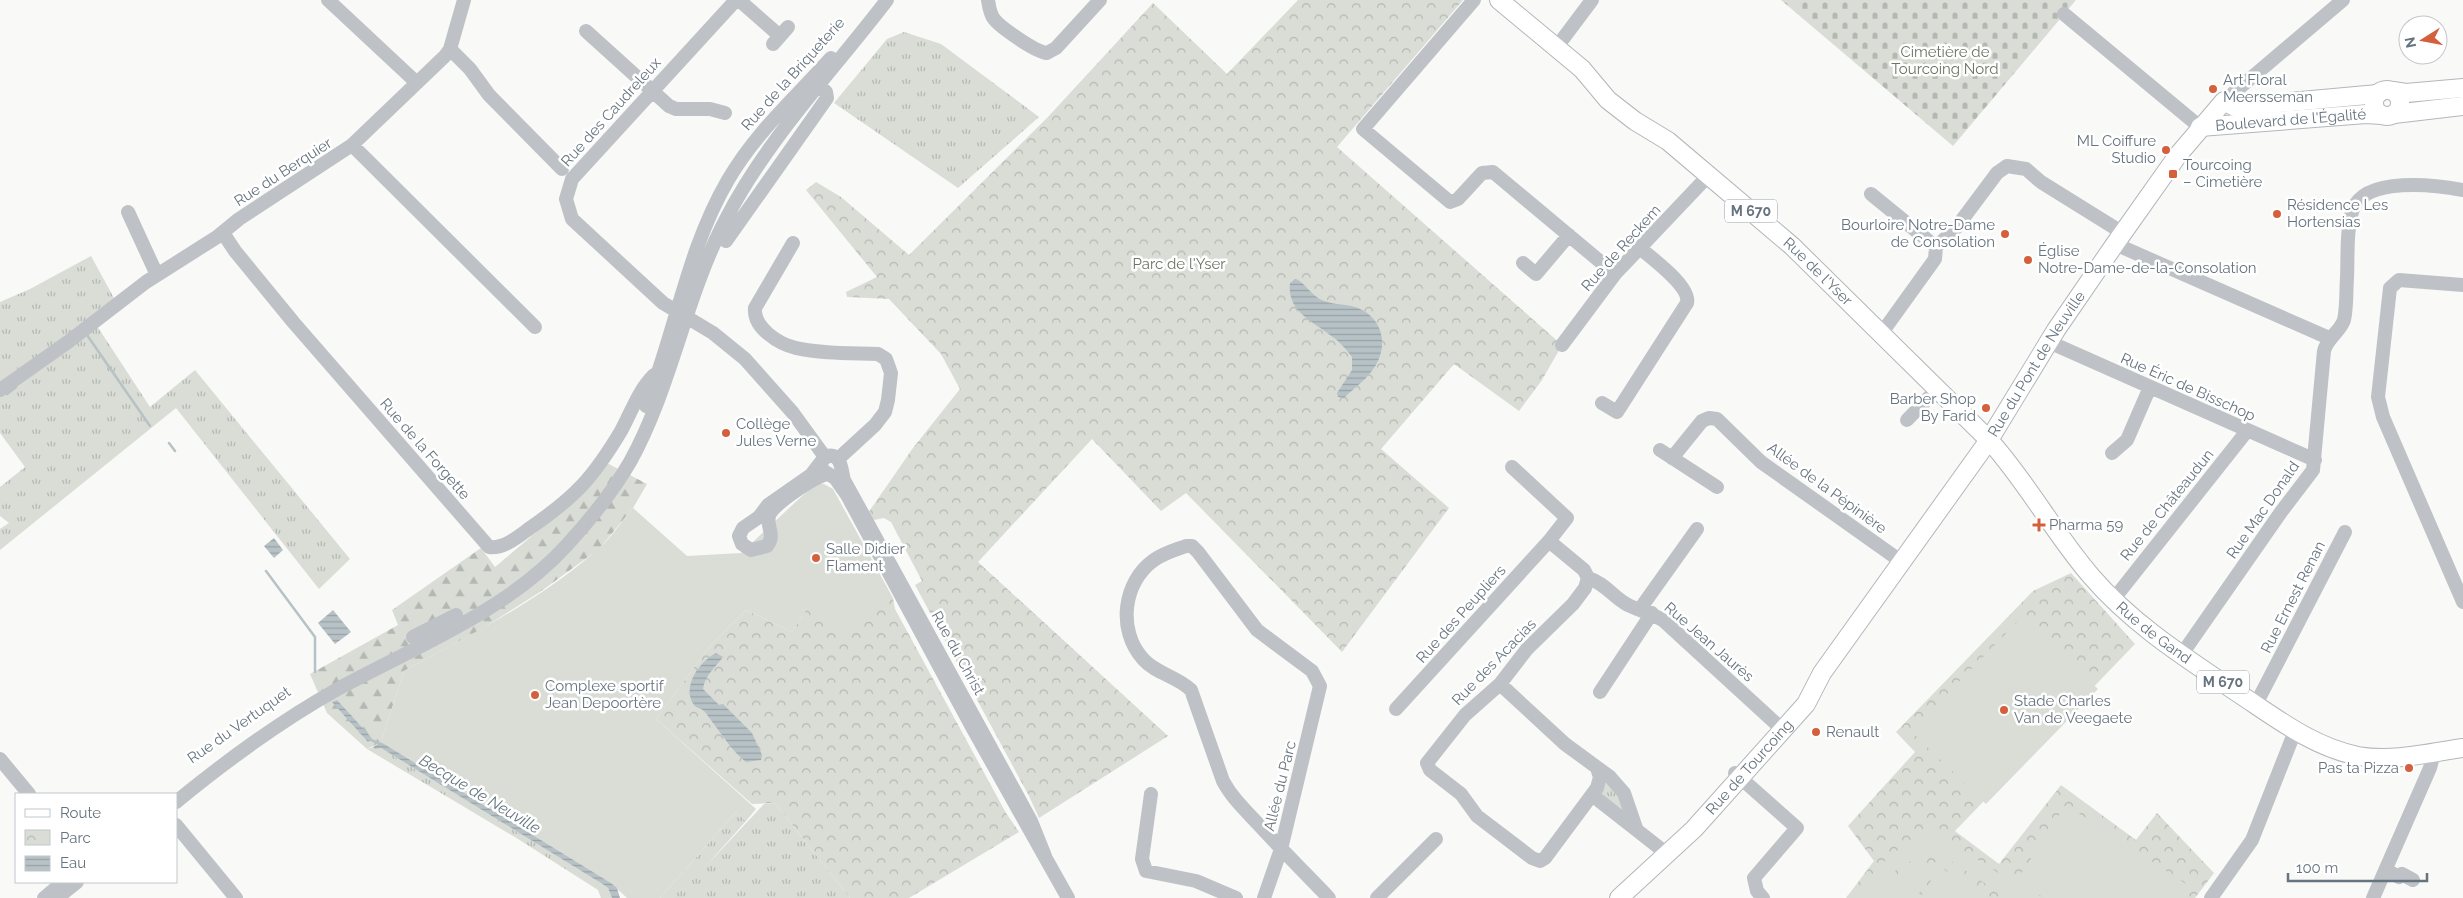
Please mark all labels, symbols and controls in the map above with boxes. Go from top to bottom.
street label: Rue de la Briqueterie [738,14,849,134]
north arrow [2398,15,2448,65]
text: N [2401,36,2419,49]
park label: Cimetière de Tourcoing Nord [1891,43,1999,78]
street label: Rue des Caudreleux [557,54,665,170]
place label: Art Floral Meersseman [2223,71,2313,106]
marker: Art Floral Meersseman [2207,83,2219,95]
street label: Boulevard de l'Égalité [2215,105,2367,135]
place label: ML Coiffure Studio [2077,132,2156,167]
street label: Rue du Berquier [231,133,336,210]
marker: ML Coiffure Studio [2160,144,2172,156]
place label: Tourcoing – Cimetière [2183,156,2263,191]
marker: Tourcoing – Cimetière [2167,168,2179,180]
place label: Résidence Les Hortensias [2287,196,2388,231]
road number: M 670 [1725,200,1777,222]
street label: Rue de Reckem [1578,201,1664,295]
marker: Résidence Les Hortensias [2271,208,2283,220]
place label: Bourloire Notre-Dame de Consolation [1841,216,1995,251]
marker: Bourloire Notre-Dame de Consolation [1999,228,2011,240]
street label: Rue de l'Yser [1780,234,1857,310]
place label: Église Notre-Dame-de-la-Consolation [2038,242,2257,277]
marker: Église Notre-Dame-de-la-Consolation [2022,254,2034,266]
park label: Parc de l'Yser [1133,255,1226,273]
street label: Rue du Pont de Neuville [1984,288,2089,440]
street label: Rue Éric de Bisschop [2118,349,2258,425]
place label: Barber Shop By Farid [1890,390,1976,425]
street label: Rue de la Forgette [376,395,474,503]
marker: Barber Shop By Farid [1980,402,1992,414]
place label: Collège Jules Verne [736,415,816,450]
marker: Collège Jules Verne [720,427,732,439]
street label: Allée de la Pépinière [1764,439,1890,537]
street label: Rue de Châteaudun [2117,446,2217,564]
street label: Rue Mac Donald [2223,458,2303,562]
place label: Pharma 59 [2049,516,2123,534]
marker: Pharma 59 [2033,519,2045,531]
street label: Rue Ernest Renan [2257,538,2329,656]
place label: Salle Didier Flament [826,540,905,575]
marker: Salle Didier Flament [810,552,822,564]
street label: Rue des Peupliers [1412,561,1510,667]
street label: Rue Jean Jaurès [1661,598,1757,686]
street label: Rue de Gand [2112,598,2195,668]
street label: Rue du Christ [928,608,988,698]
street label: Rue des Acacias [1448,615,1540,709]
road number: M 670 [2197,670,2249,694]
place label: Complexe sportif Jean Depoortère [545,677,665,712]
street label: Rue du Vertuquet [184,683,294,767]
marker: Complexe sportif Jean Depoortère [529,689,541,701]
place label: Stade Charles Van de Veegaete [2014,692,2132,727]
marker: Stade Charles Van de Veegaete [1998,704,2010,716]
street label: Rue de Tourcoing [1702,716,1797,818]
place label: Renault [1826,723,1879,741]
marker: Renault [1810,726,1822,738]
street label: Allée du Parc [1260,739,1300,833]
water label: Becque de Neuville [416,750,544,838]
place label: Pas ta Pizza [2318,759,2399,777]
marker: Pas ta Pizza [2403,762,2415,774]
legend [15,793,178,883]
text: Route [60,804,101,822]
text: Parc [60,829,91,847]
scale bar [2288,850,2427,882]
text: Eau [60,854,86,872]
text: 100 m [2296,859,2338,877]

